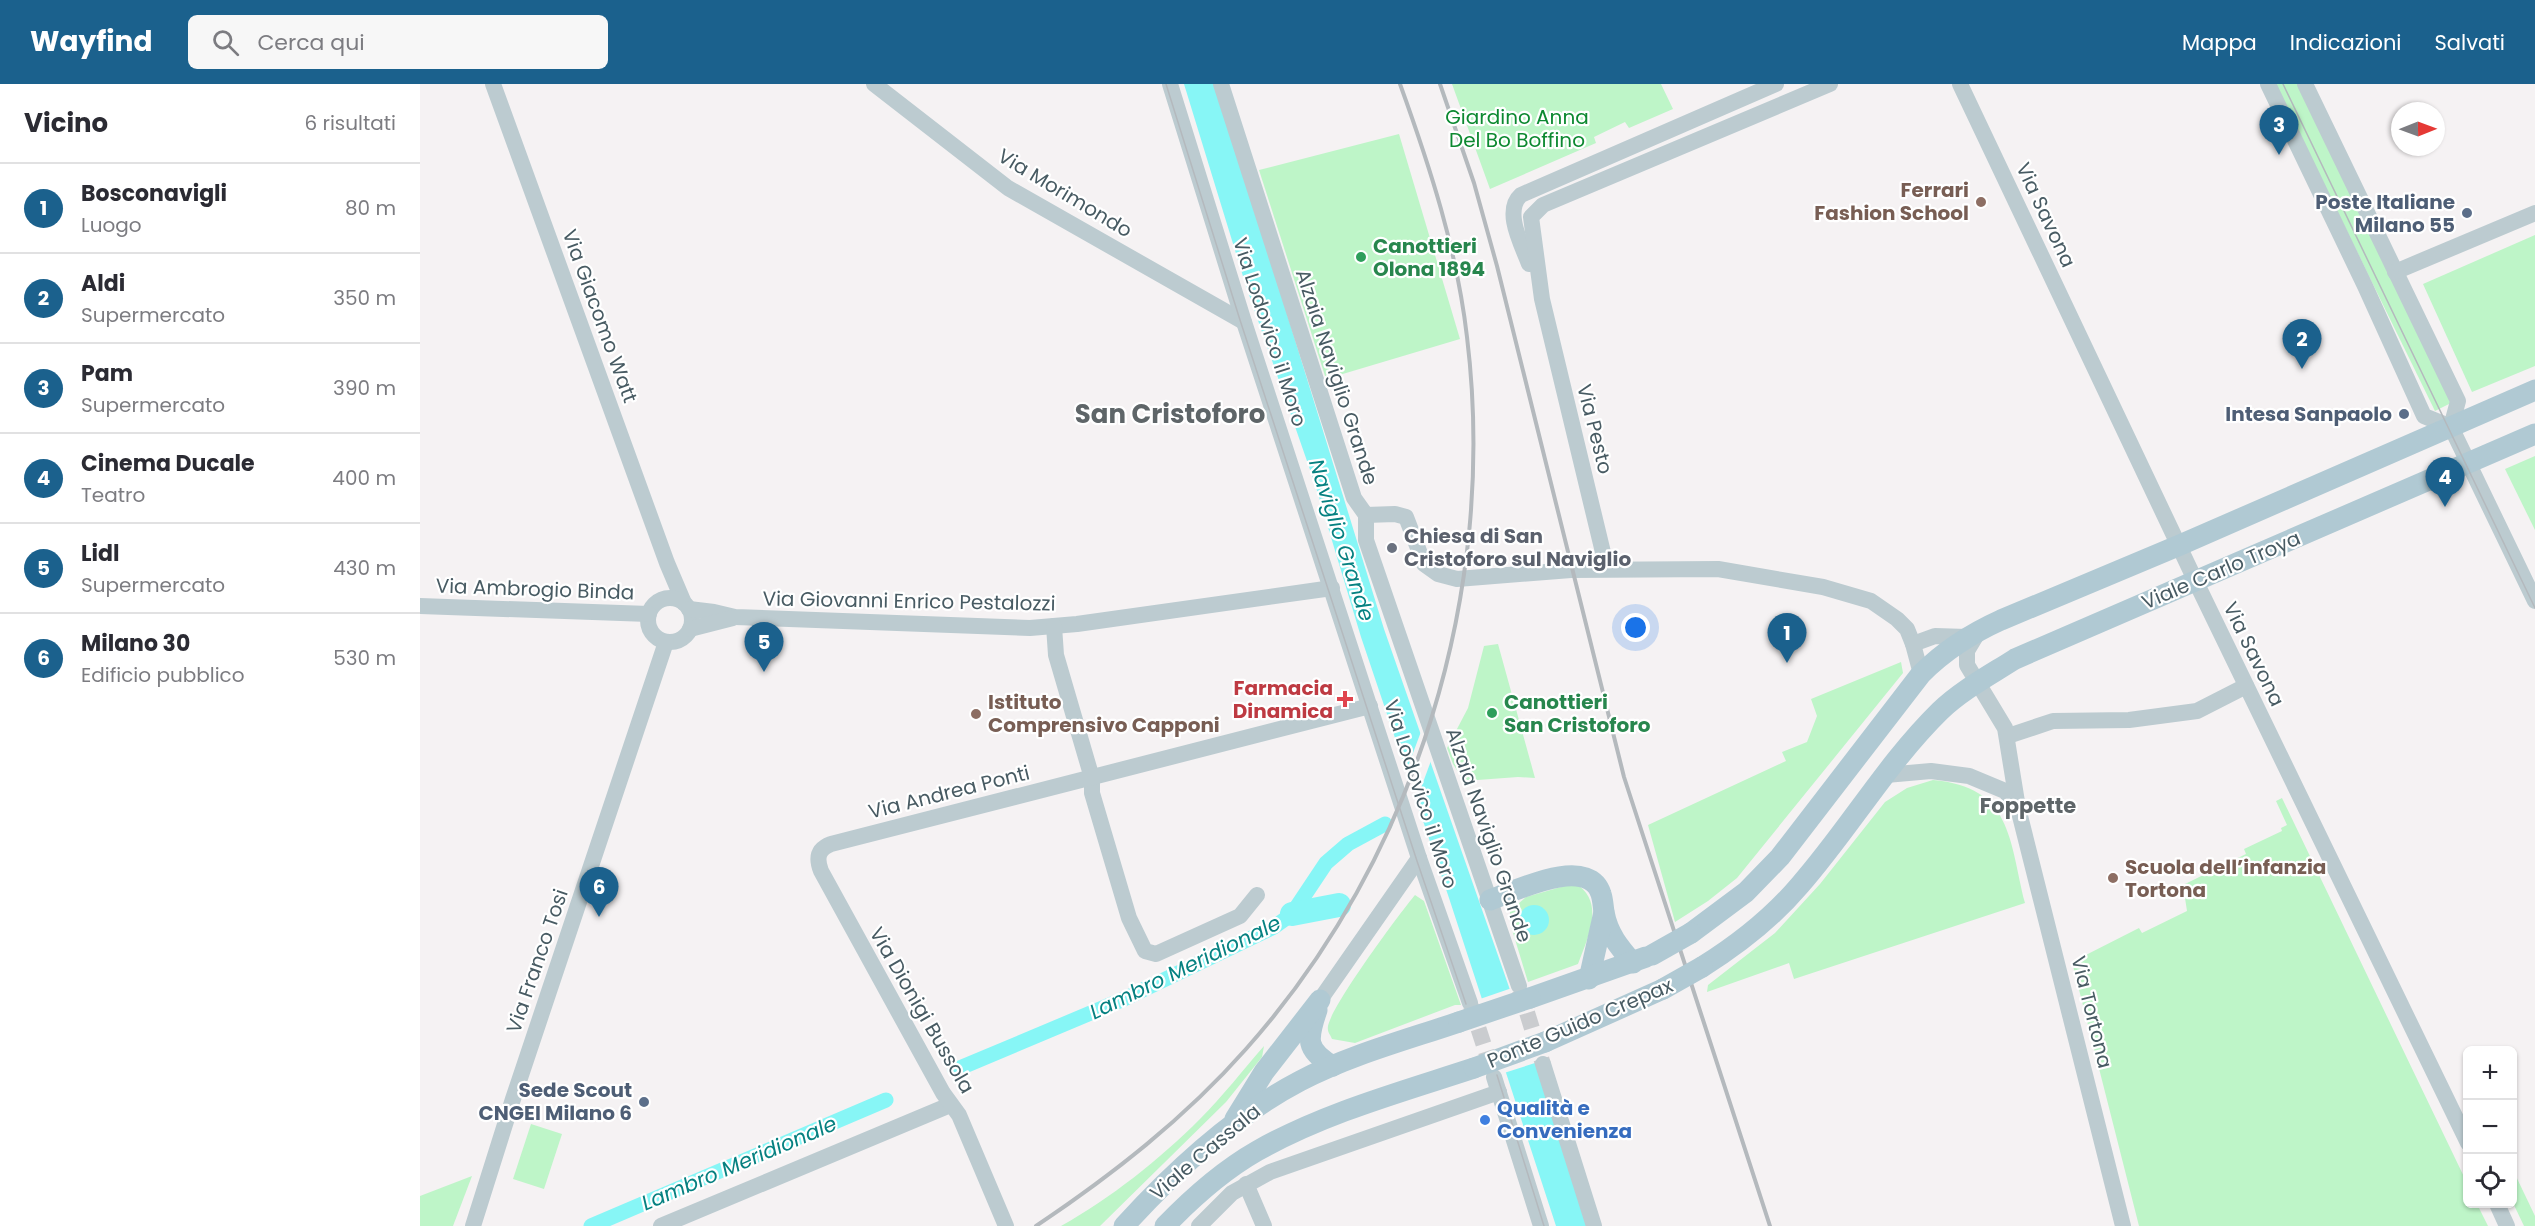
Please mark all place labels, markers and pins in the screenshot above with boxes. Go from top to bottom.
pin: 3 [2260,106,2298,155]
place label: Ferrari Fashion School [1814,176,1969,227]
place label: Poste Italiane Milano 55 [2315,188,2455,239]
marker: Ferrari Fashion School [1974,195,1988,209]
marker: Poste Italiane Milano 55 [2460,206,2474,220]
place label: Canottieri Olona 1894 [1373,232,1485,283]
marker: Canottieri Olona 1894 [1354,250,1368,264]
pin: 2 [2282,320,2322,369]
place label: Intesa Sanpaolo [2225,400,2392,428]
marker: Intesa Sanpaolo [2397,407,2411,421]
pin: 4 [2426,458,2464,507]
place label: Chiesa di San Cristoforo sul Naviglio [1404,522,1631,573]
marker: Chiesa di San Cristoforo sul Naviglio [1385,541,1399,555]
pin: 1 [1768,614,1806,663]
pin: 5 [744,622,784,672]
place label: Farmacia Dinamica [1233,674,1333,725]
place label: Istituto Comprensivo Capponi [988,688,1220,739]
place label: Canottieri San Cristoforo [1504,688,1651,739]
marker: Farmacia Dinamica [1338,692,1352,706]
marker: Canottieri San Cristoforo [1485,706,1499,720]
marker: Istituto Comprensivo Capponi [969,707,983,721]
place label: Scuola dell’infanzia Tortona [2125,853,2326,904]
pin: 6 [580,868,618,917]
marker: Scuola dell’infanzia Tortona [2106,871,2120,885]
place label: Sede Scout CNGEI Milano 6 [479,1076,632,1127]
place label: Qualità e Convenienza [1497,1094,1632,1145]
marker: Sede Scout CNGEI Milano 6 [637,1095,651,1109]
marker: Qualità e Convenienza [1478,1113,1492,1127]

